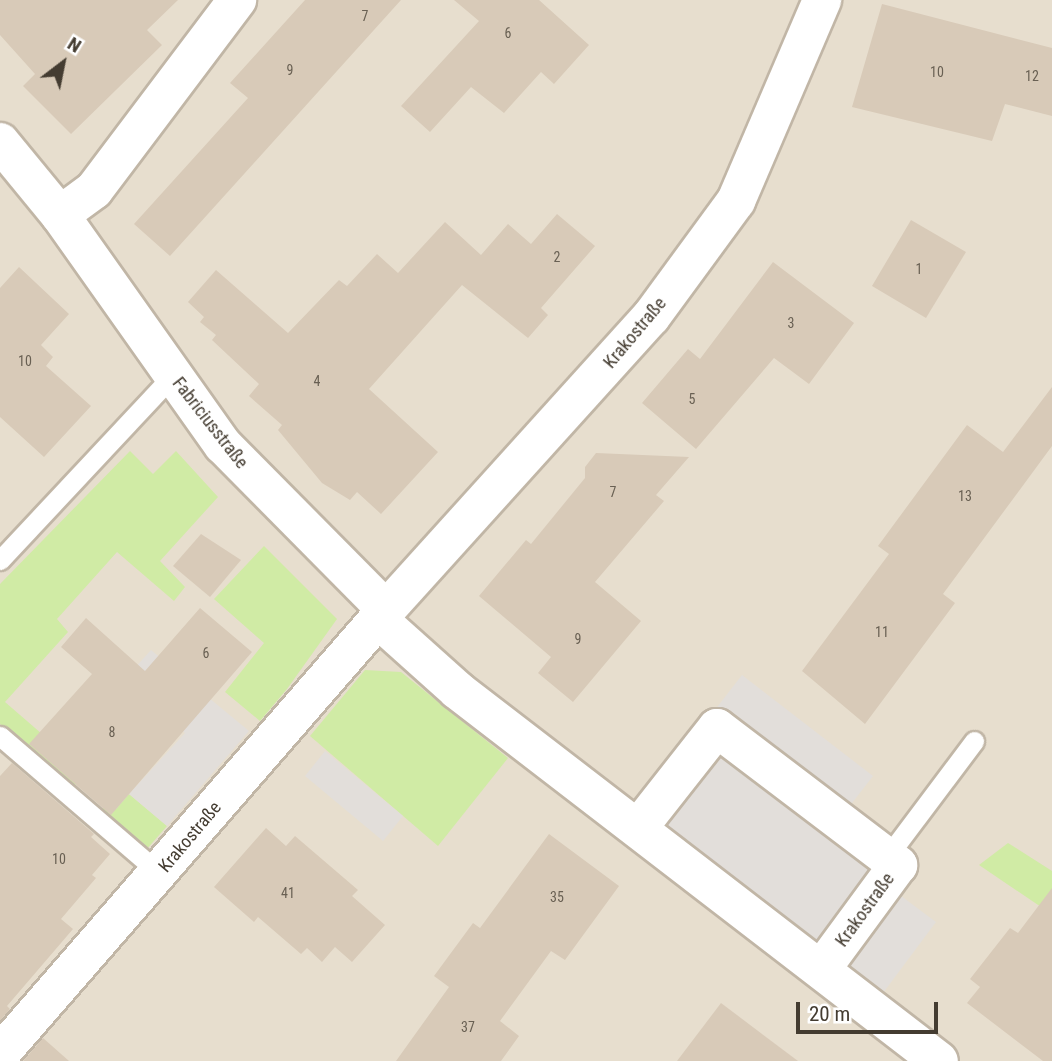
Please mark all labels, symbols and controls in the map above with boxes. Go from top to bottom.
house number: 7 [362,8,368,24]
house number: 6 [505,25,511,41]
north arrow [28,28,98,98]
text: N [63,32,85,58]
house number: 9 [287,62,293,78]
house number: 10 [930,64,944,80]
house number: 12 [1025,68,1039,84]
house number: 2 [554,249,560,265]
house number: 1 [916,261,922,277]
street label: Krakostraße [599,293,671,373]
house number: 3 [788,315,794,331]
house number: 10 [18,353,32,369]
street label: Fabriciusstraße [168,373,252,473]
house number: 4 [314,373,320,389]
house number: 5 [689,391,695,407]
house number: 7 [610,484,616,500]
house number: 13 [958,488,972,504]
house number: 11 [875,624,889,640]
house number: 9 [575,631,581,647]
house number: 6 [203,645,209,661]
house number: 8 [109,724,115,740]
street label: Krakostraße [154,797,226,877]
house number: 10 [52,851,66,867]
street label: Krakostraße [831,869,899,951]
house number: 41 [281,885,295,901]
house number: 35 [550,889,564,905]
scale bar [800,988,942,1032]
text: 20 m [809,1002,850,1026]
house number: 37 [461,1019,475,1035]

